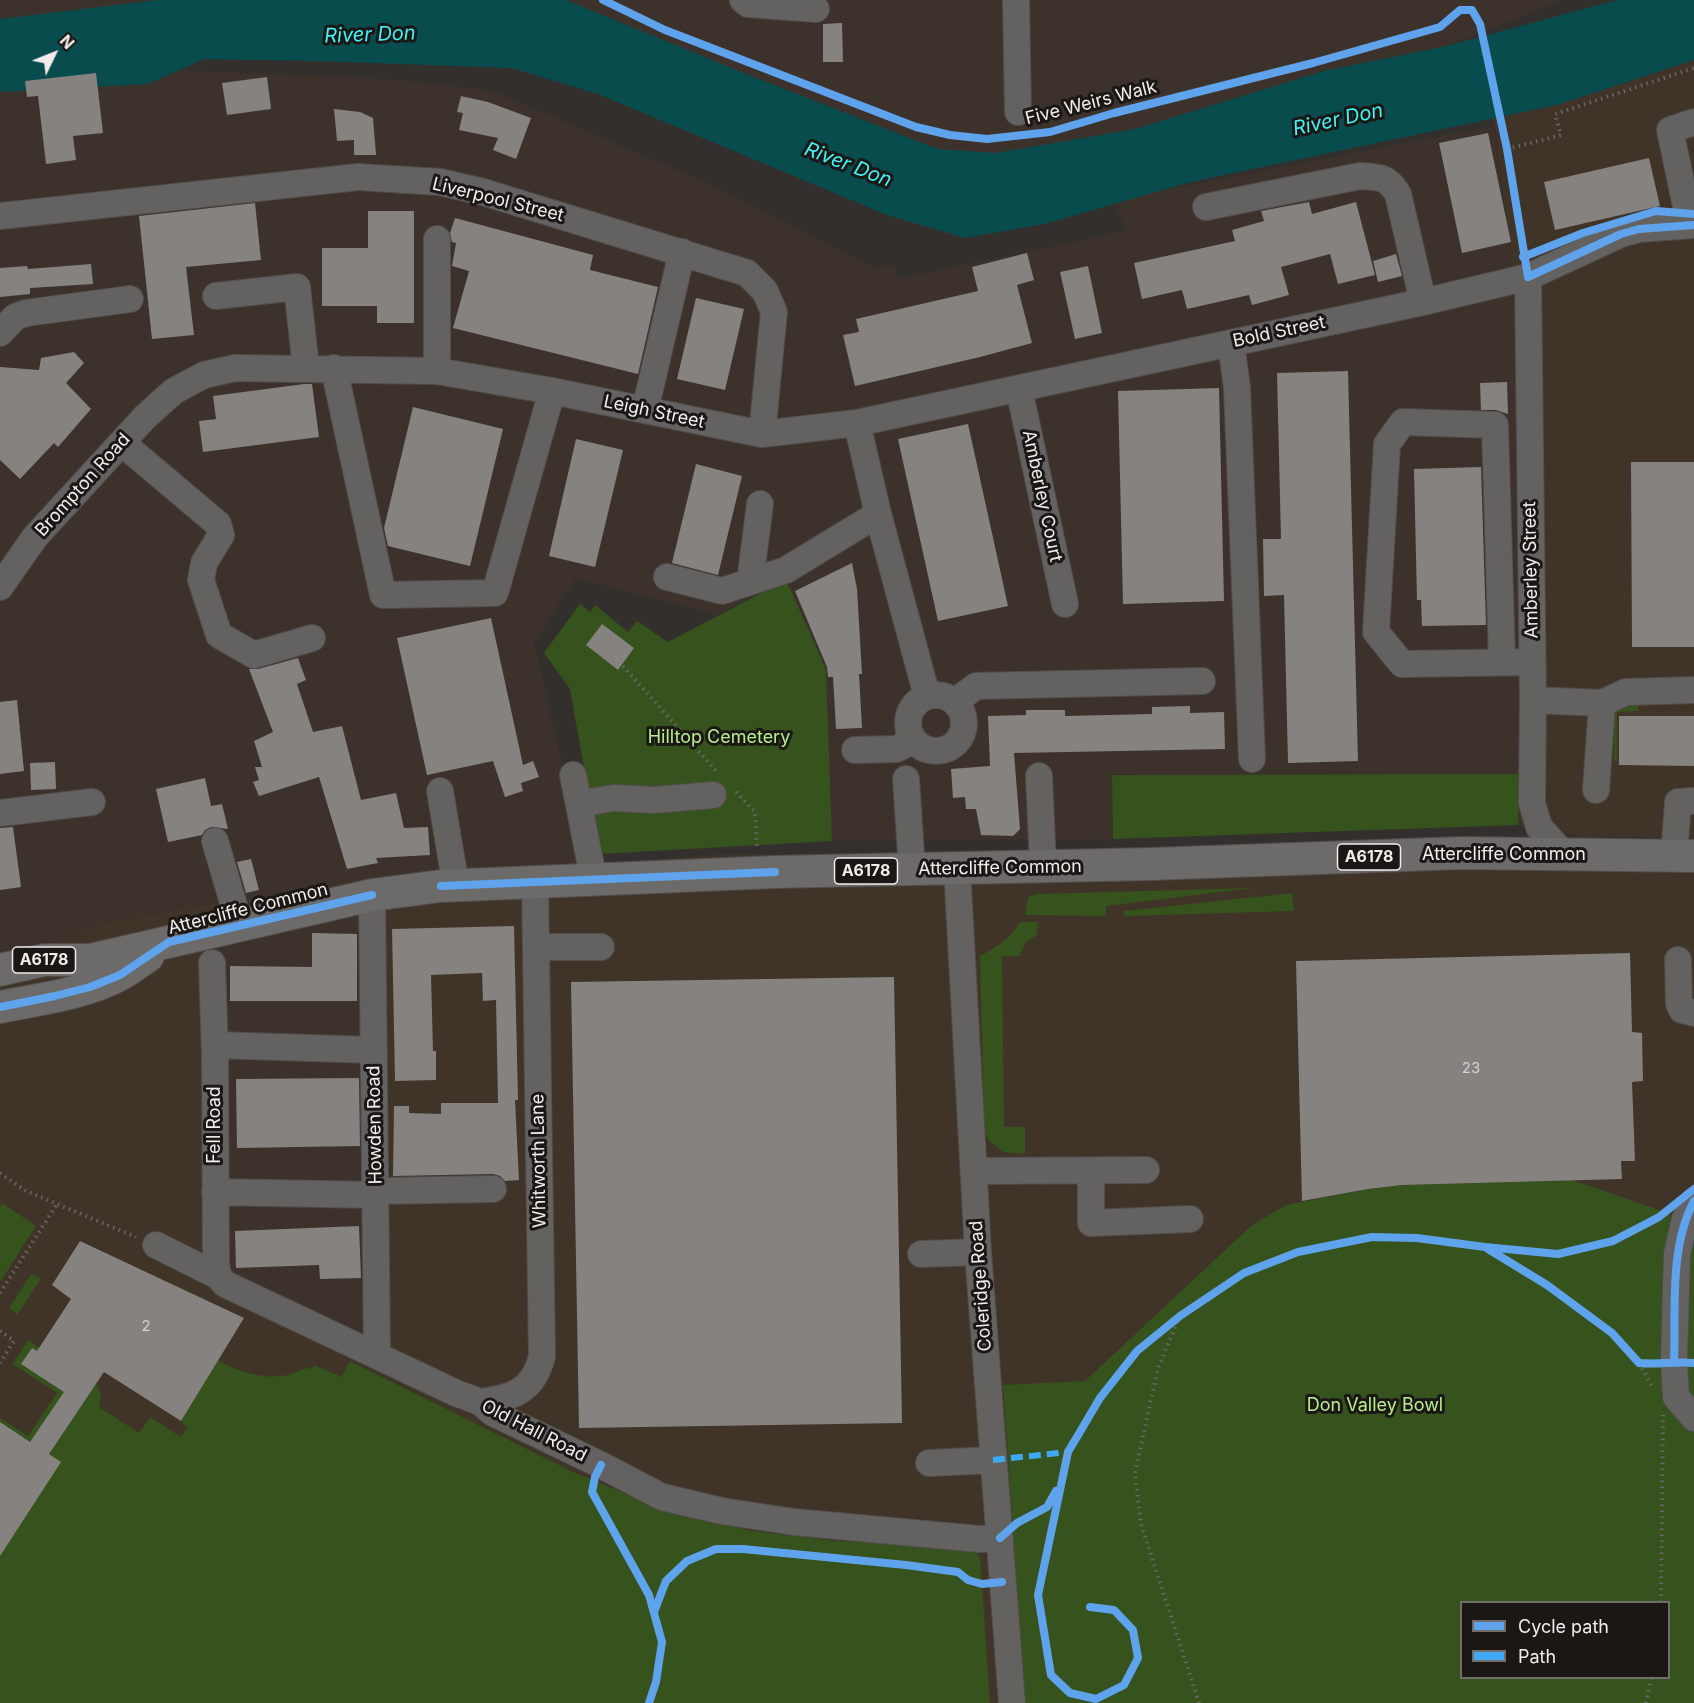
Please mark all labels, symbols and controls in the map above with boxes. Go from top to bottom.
water label: River Don [324,21,416,49]
north arrow [24,24,84,84]
text: N [56,30,79,53]
street label: Five Weirs Walk [1023,76,1159,130]
water label: River Don [1291,99,1385,141]
water label: River Don [801,137,895,193]
street label: Liverpool Street [430,173,566,227]
street label: Bold Street [1231,312,1327,352]
street label: Leigh Street [602,391,706,433]
street label: Amberley Court [1018,428,1066,564]
street label: Brompton Road [31,429,135,541]
street label: Amberley Street [1519,501,1543,639]
park label: Hilltop Cemetery [648,727,790,749]
road number: A6178 [1338,844,1400,870]
street label: Attercliffe Common [1422,844,1586,866]
street label: Attercliffe Common [918,856,1082,880]
road number: A6178 [834,858,898,884]
street label: Attercliffe Common [166,879,330,939]
road number: A6178 [12,947,76,973]
house number: 23 [1462,1059,1480,1077]
street label: Howden Road [363,1065,387,1185]
street label: Fell Road [204,1086,226,1164]
street label: Whitworth Lane [527,1094,551,1228]
street label: Coleridge Road [966,1220,996,1352]
house number: 2 [141,1317,151,1335]
street label: Old Hall Road [478,1395,590,1467]
park label: Don Valley Bowl [1307,1395,1443,1417]
legend [1460,1601,1670,1679]
text: Cycle path [1518,1616,1609,1637]
text: Path [1518,1646,1556,1667]

